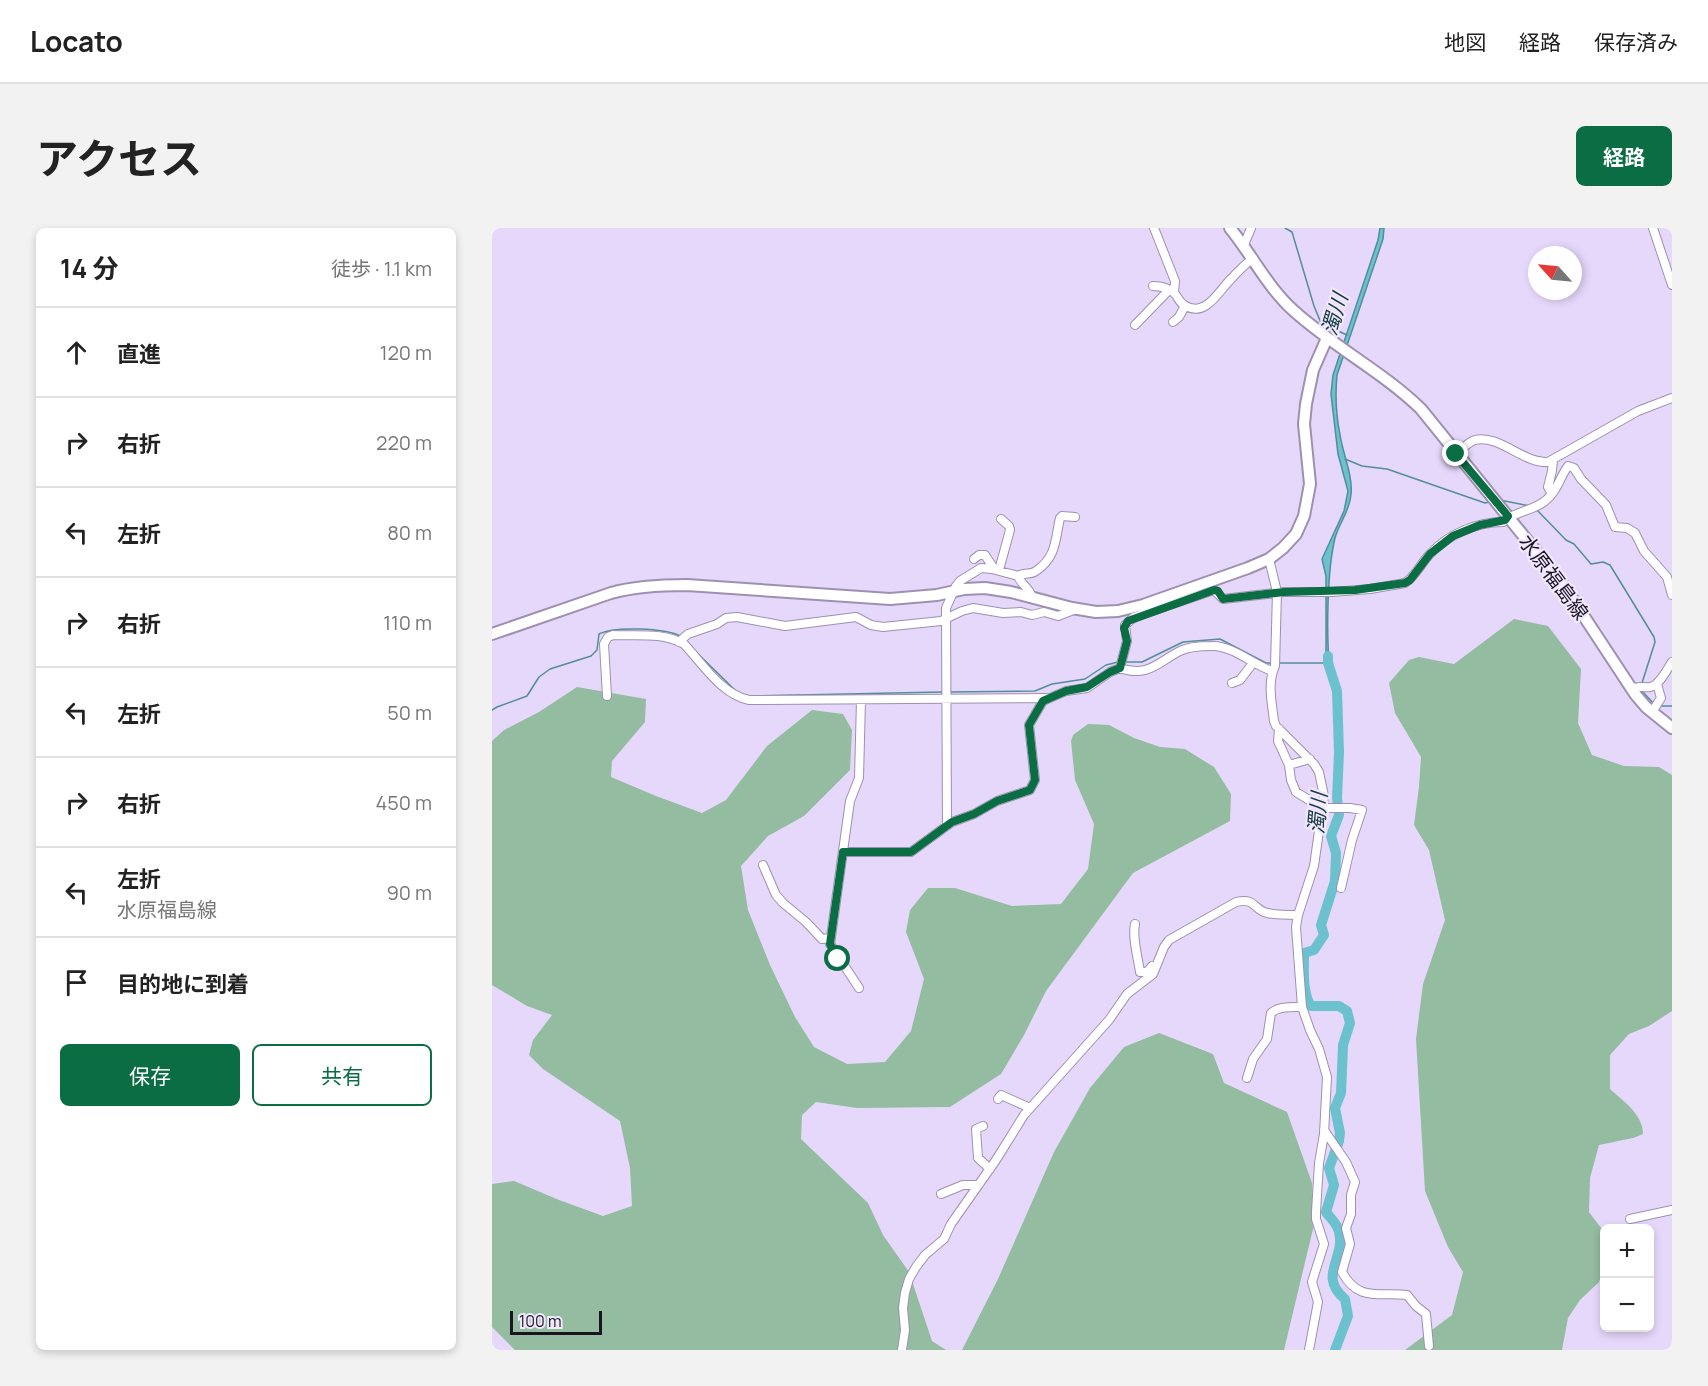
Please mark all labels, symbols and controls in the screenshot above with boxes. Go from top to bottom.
text: Locato [30,22,123,60]
text: 地図 [1444,28,1486,56]
text: 経路 [1519,28,1561,56]
text: 保存済み [1594,28,1678,56]
button: 経路 [1576,126,1672,186]
text: アクセス [36,129,202,187]
north arrow [1528,246,1582,300]
text: 14 分 [60,250,118,286]
text: 徒歩 · 1.1 km [331,255,432,282]
water label: 濁川 [1314,288,1354,338]
icon: ahead [60,336,93,369]
text: 直進 [117,339,161,369]
text: 120 m [380,339,432,366]
icon: right [60,426,93,459]
text: 右折 [117,429,161,459]
text: 220 m [376,429,432,456]
route end [1442,440,1468,466]
icon: left [60,516,93,549]
text: 左折 [117,519,161,549]
text: 80 m [387,519,432,546]
street label: 水原福島線 [1513,529,1595,625]
icon: right [60,606,93,639]
text: 右折 [117,609,161,639]
text: 110 m [383,609,432,636]
icon: left [60,696,93,729]
text: 左折 [117,699,161,729]
text: 50 m [387,699,432,726]
icon: right [60,786,93,819]
text: 右折 [117,789,161,819]
text: 450 m [376,789,432,816]
water label: 濁川 [1301,789,1333,835]
text: 左折 [117,864,161,894]
icon: left [60,876,93,909]
text: 90 m [386,879,432,906]
text: 水原福島線 [117,896,217,923]
route start [824,945,850,971]
icon: arrive [60,966,93,999]
text: 目的地に到着 [117,969,249,999]
button: 保存 [60,1044,240,1106]
button: 共有 [252,1044,432,1106]
map controls [1600,1224,1654,1332]
button: + [1600,1224,1654,1278]
button: − [1600,1278,1654,1332]
scale bar [510,1308,602,1336]
text: 100 m [519,1310,562,1332]

